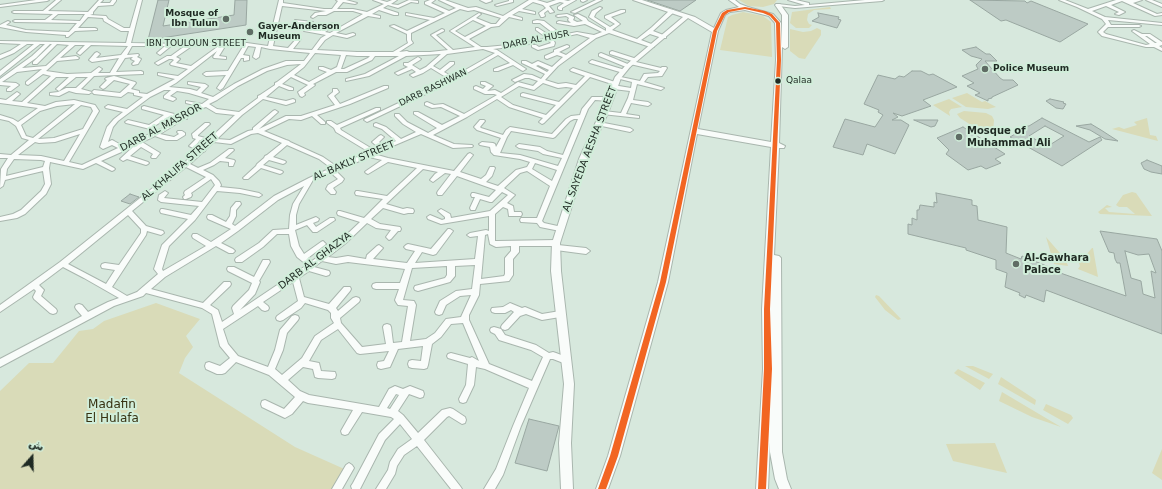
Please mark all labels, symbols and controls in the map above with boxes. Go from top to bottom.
place label: Mosque of Ibn Tulun [165,9,218,30]
marker: Mosque of Ibn Tulun [221,14,231,24]
place label: Gayer-Anderson Museum [258,22,340,43]
marker: Gayer-Anderson Museum [245,27,255,37]
street label: DARB AL HUSR [502,28,570,52]
street label: IBN TOULOUN STREET [146,39,246,49]
marker: Police Museum [980,64,990,74]
place label: Police Museum [993,64,1069,74]
street label: DARB RASHWAN [397,67,469,109]
marker: Qalaa [773,76,783,86]
place label: Qalaa [786,76,812,86]
street label: AL SAYEDA AESHA STREET [561,85,619,213]
street label: DARB AL MASROR [118,101,204,155]
place label: Mosque of Muhammad Ali [967,125,1051,148]
street label: AL KHALIFA STREET [139,130,221,204]
marker: Mosque of Muhammad Ali [954,132,964,142]
street label: AL BAKLY STREET [311,138,397,184]
street label: DARB AL GHAZYA [276,230,354,292]
place label: Al-Gawhara Palace [1024,252,1089,276]
marker: Al-Gawhara Palace [1011,259,1021,269]
park label: Madafin El Hulafa [85,398,139,426]
north arrow [12,437,52,477]
text: ش [27,437,46,454]

